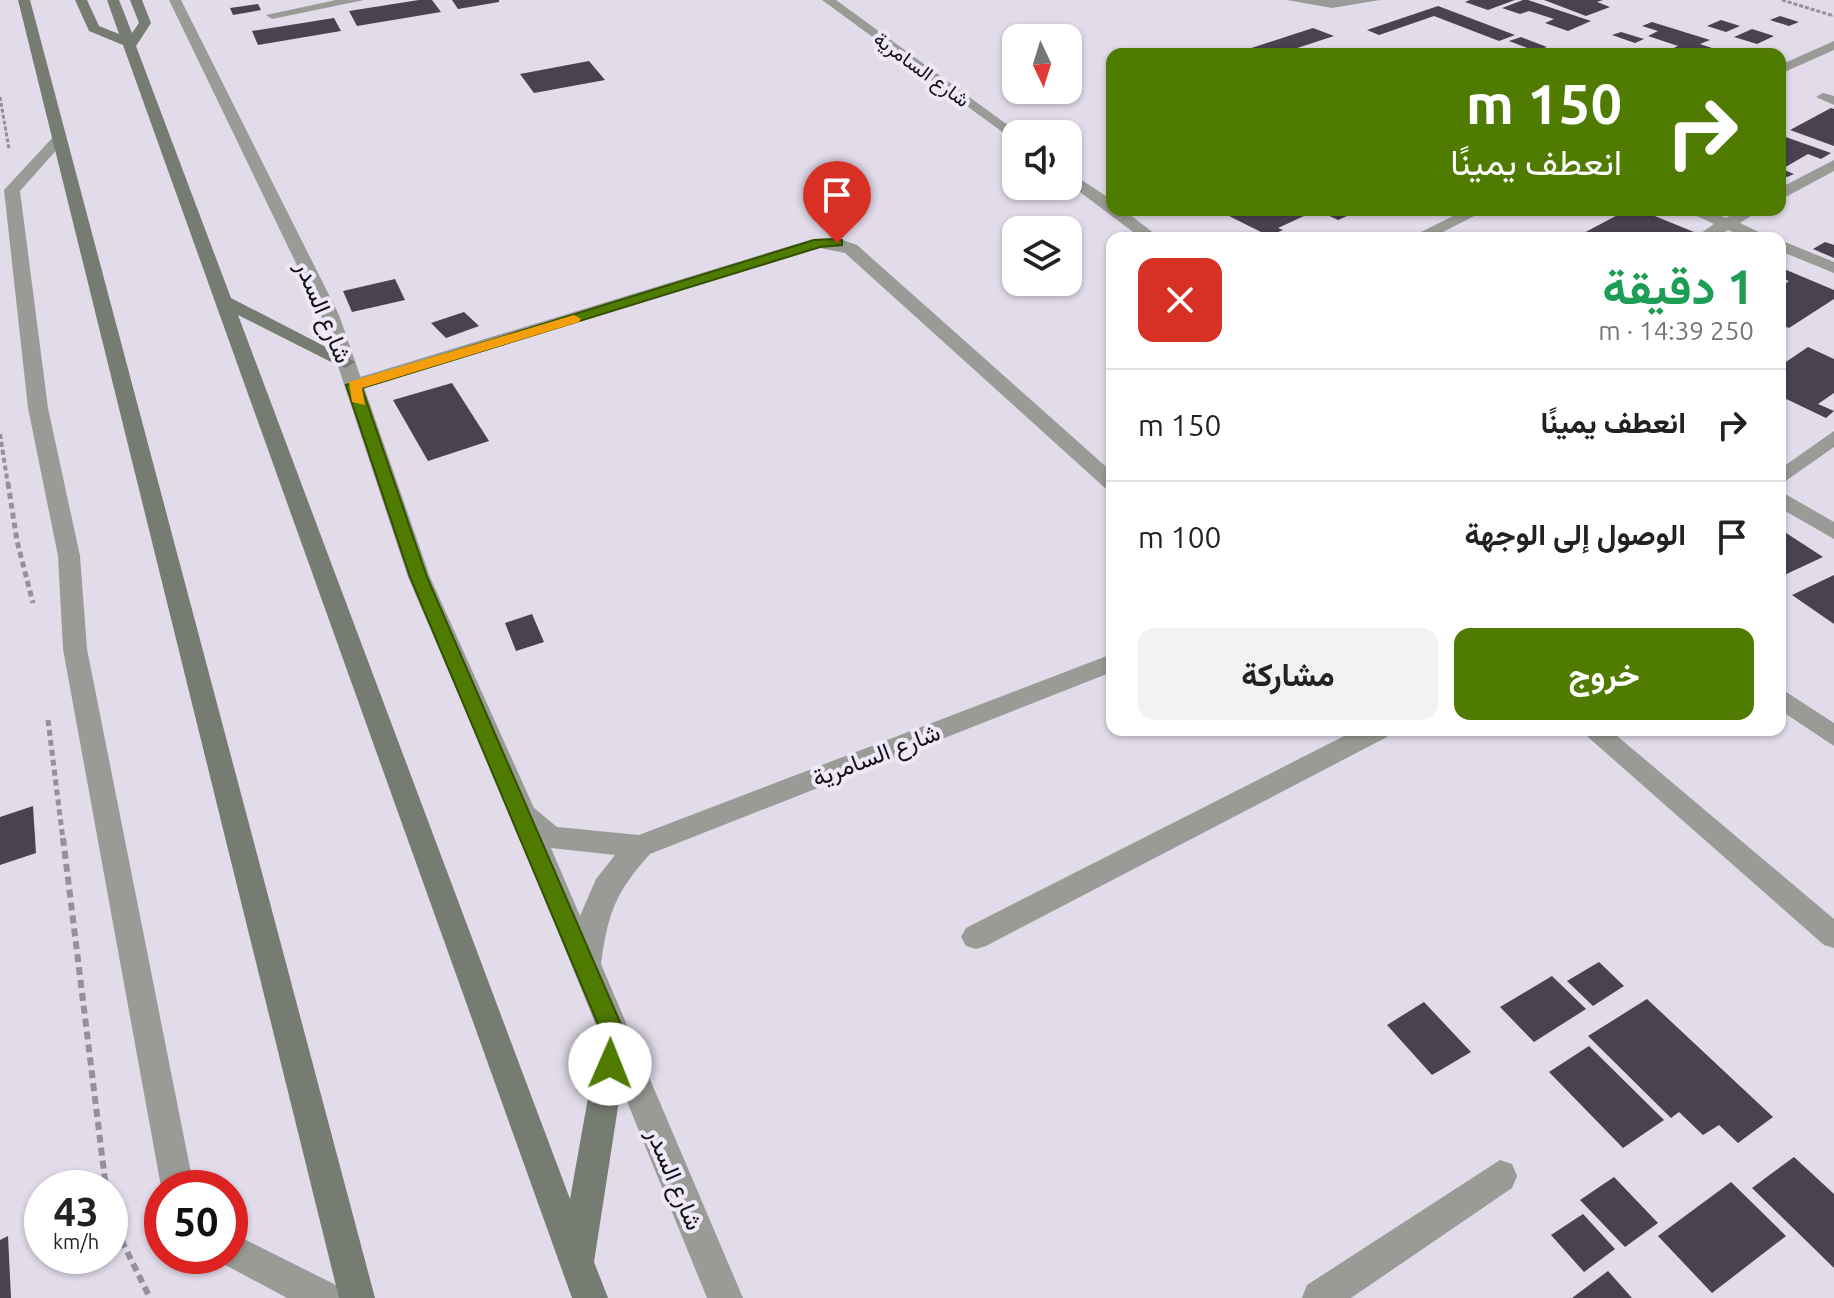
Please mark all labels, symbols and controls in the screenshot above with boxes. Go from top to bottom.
north arrow [1002,24,1082,104]
map controls [1002,24,1082,296]
street label: شارع السامرية [868,27,974,114]
text: 150 m [1466,72,1622,135]
icon: right [1650,80,1754,184]
button: sound [1002,120,1082,200]
text: انعطف يمينًا [1450,141,1622,182]
pin [803,161,871,243]
icon: arrive [815,173,859,217]
button: layers [1002,216,1082,296]
street label: شارع السدر [287,256,357,368]
button: close [1138,258,1222,342]
text: 1 دقيقة [1602,259,1754,313]
text: 250 m · 14:39 [1598,316,1754,345]
icon: right [1710,403,1754,447]
text: انعطف يمينًا [1541,405,1686,439]
text: 150 m [1138,408,1222,442]
icon: arrive [1710,515,1754,559]
text: الوصول إلى الوجهة [1464,517,1686,551]
text: 100 m [1138,520,1222,554]
button: مشاركة [1138,628,1438,720]
button: خروج [1454,628,1754,720]
street label: شارع السامرية [808,718,945,795]
position arrow [568,1022,652,1106]
street label: شارع السدر [638,1123,708,1235]
speed limit sign: 50 [144,1170,248,1274]
text: 43 [53,1189,99,1234]
text: km/h [53,1230,99,1253]

